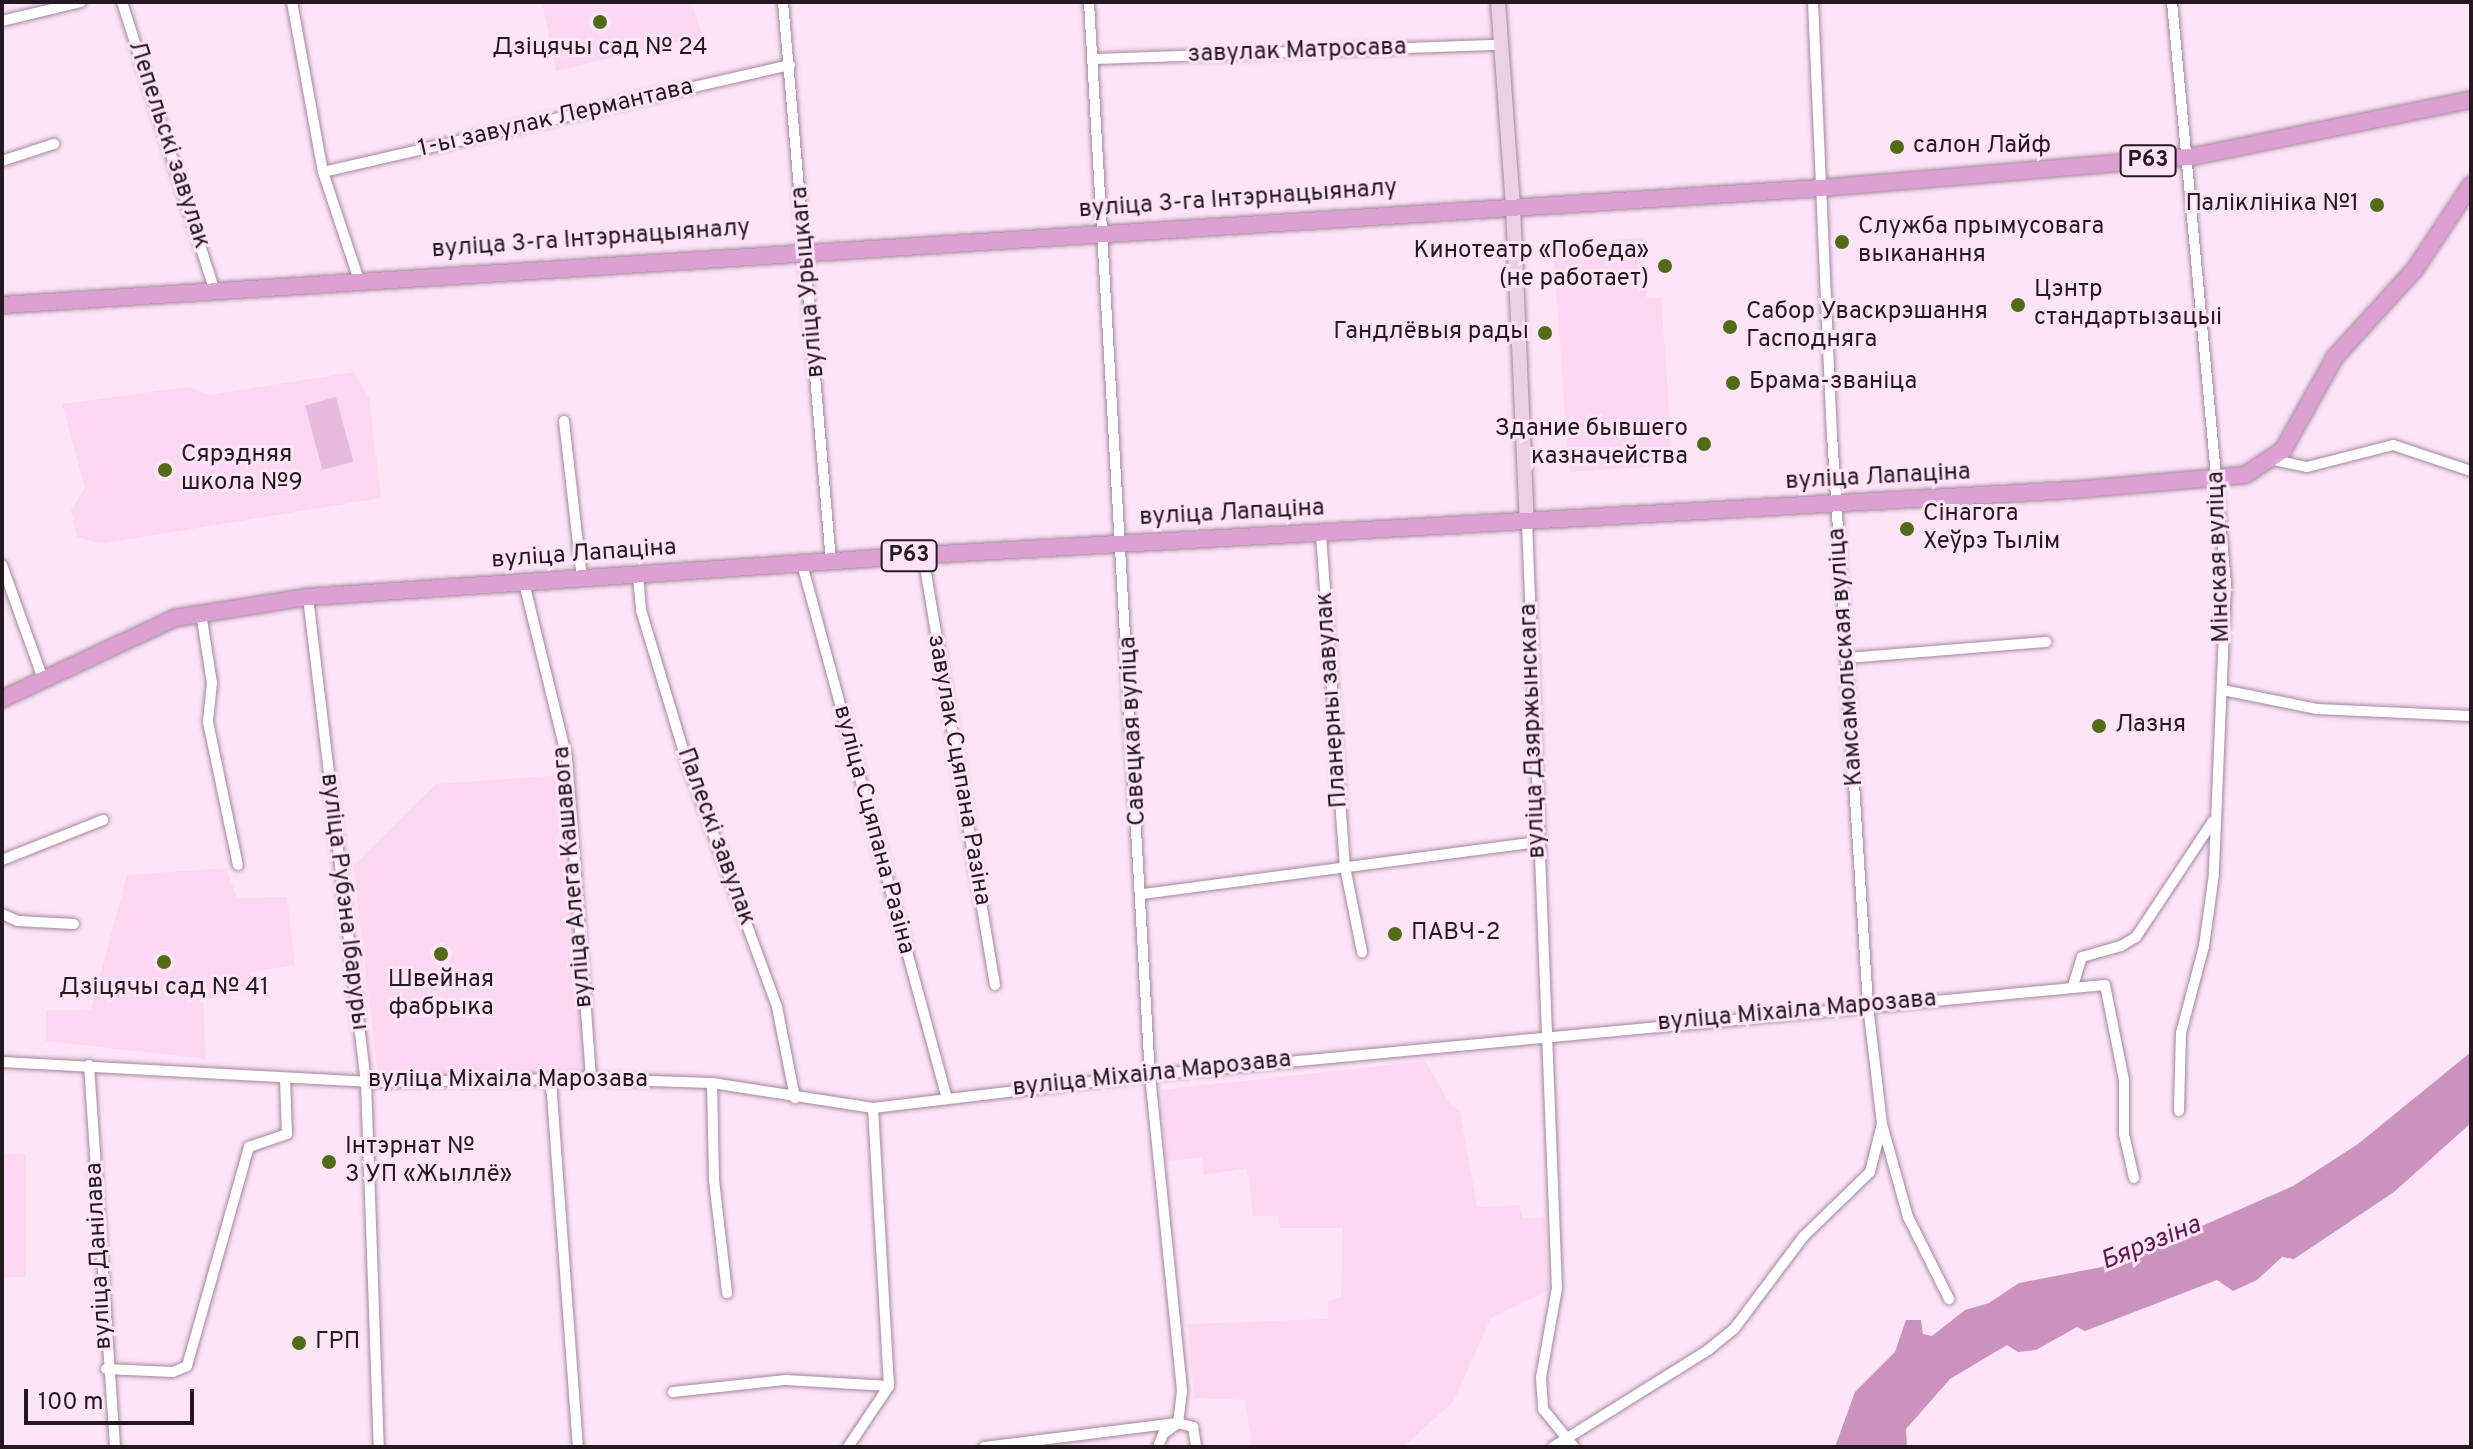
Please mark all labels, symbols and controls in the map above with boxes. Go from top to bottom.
marker: Дзіцячы сад № 24 [591,13,609,31]
street label: завулак Матросава [1187,34,1407,70]
place label: Дзіцячы сад № 24 [492,35,708,63]
street label: Лепельскі завулак [121,38,215,252]
street label: 1-ы завулак Лермантава [416,73,696,165]
place label: салон Лайф [1913,133,2051,161]
marker: салон Лайф [1888,138,1906,156]
road number: Р63 [2118,143,2178,179]
street label: вуліца 3-га Інтэрнацыяналу [1078,175,1398,225]
street label: вуліца Урыцкага [786,185,832,379]
place label: Паліклініка №1 [2185,191,2359,219]
marker: Паліклініка №1 [2366,194,2388,216]
place label: Служба прымусовага выканання [1858,214,2104,270]
street label: вуліца 3-га Інтэрнацыяналу [431,215,751,265]
marker: Служба прымусовага выканання [1833,233,1851,251]
place label: Кинотеатр «Победа» (не работает) [1414,238,1649,294]
marker: Кинотеатр «Победа» (не работает) [1656,257,1674,275]
place label: Цэнтр стандартызацыі [2034,277,2222,333]
marker: Цэнтр стандартызацыі [2009,296,2027,314]
place label: Сабор Уваскрэшання Гасподняга [1746,299,1988,355]
marker: Сабор Уваскрэшання Гасподняга [1721,318,1739,336]
place label: Гандлёвыя рады [1333,319,1529,347]
marker: Гандлёвыя рады [1536,324,1554,342]
place label: Брама-званіца [1749,369,1917,397]
marker: Брама-званіца [1724,374,1742,392]
place label: Здание бывшего казначейства [1495,416,1688,472]
marker: Здание бывшего казначейства [1695,435,1713,453]
place label: Сярэдняя школа №9 [181,442,303,498]
street label: вуліца Лапаціна [1785,459,1971,497]
marker: Сярэдняя школа №9 [156,461,174,479]
street label: Мінская вуліца [2203,471,2237,643]
street label: вуліца Лапаціна [1139,495,1325,533]
place label: Сінагога Хеўрэ Тылім [1923,501,2061,557]
marker: Сінагога Хеўрэ Тылім [1898,520,1916,538]
street label: Камсамольская вуліца [1824,527,1870,787]
street label: вуліца Лапаціна [491,534,677,576]
road number: Р63 [879,538,939,574]
street label: Планерны завулак [1311,591,1355,809]
street label: вуліца Дзяржынскага [1515,603,1553,859]
street label: завулак Сцяпана Разіна [920,632,996,908]
street label: Савецкая вуліца [1115,636,1153,826]
street label: вуліца Сцяпана Разіна [826,703,920,957]
place label: Лазня [2115,712,2186,740]
marker: Лазня [2090,717,2108,735]
street label: Палескі завулак [670,744,760,930]
street label: вуліца Алега Кашавога [548,745,600,1009]
street label: вуліца Рубэна Ібаруры [313,772,373,1032]
place label: ПАВЧ-2 [1411,920,1501,948]
marker: ПАВЧ-2 [1386,925,1404,943]
marker: Швейная фабрыка [432,945,450,963]
marker: Дзіцячы сад № 41 [155,953,173,971]
place label: Швейная фабрыка [388,967,494,1023]
place label: Дзіцячы сад № 41 [59,975,269,1003]
street label: вуліца Міхаіла Марозава [1656,985,1938,1039]
street label: вуліца Міхаіла Марозава [1011,1046,1293,1104]
street label: вуліца Міхаіла Марозава [368,1067,648,1095]
place label: Інтэрнат № 3 УП «Жыллё» [345,1134,512,1190]
marker: Інтэрнат № 3 УП «Жыллё» [320,1153,338,1171]
street label: вуліца Данілава [81,1162,119,1350]
water label: Бярэзіна [2097,1210,2205,1278]
place label: ГРП [315,1329,360,1357]
marker: ГРП [290,1334,308,1352]
scale bar [28,1373,198,1423]
text: 100 m [38,1388,104,1418]

